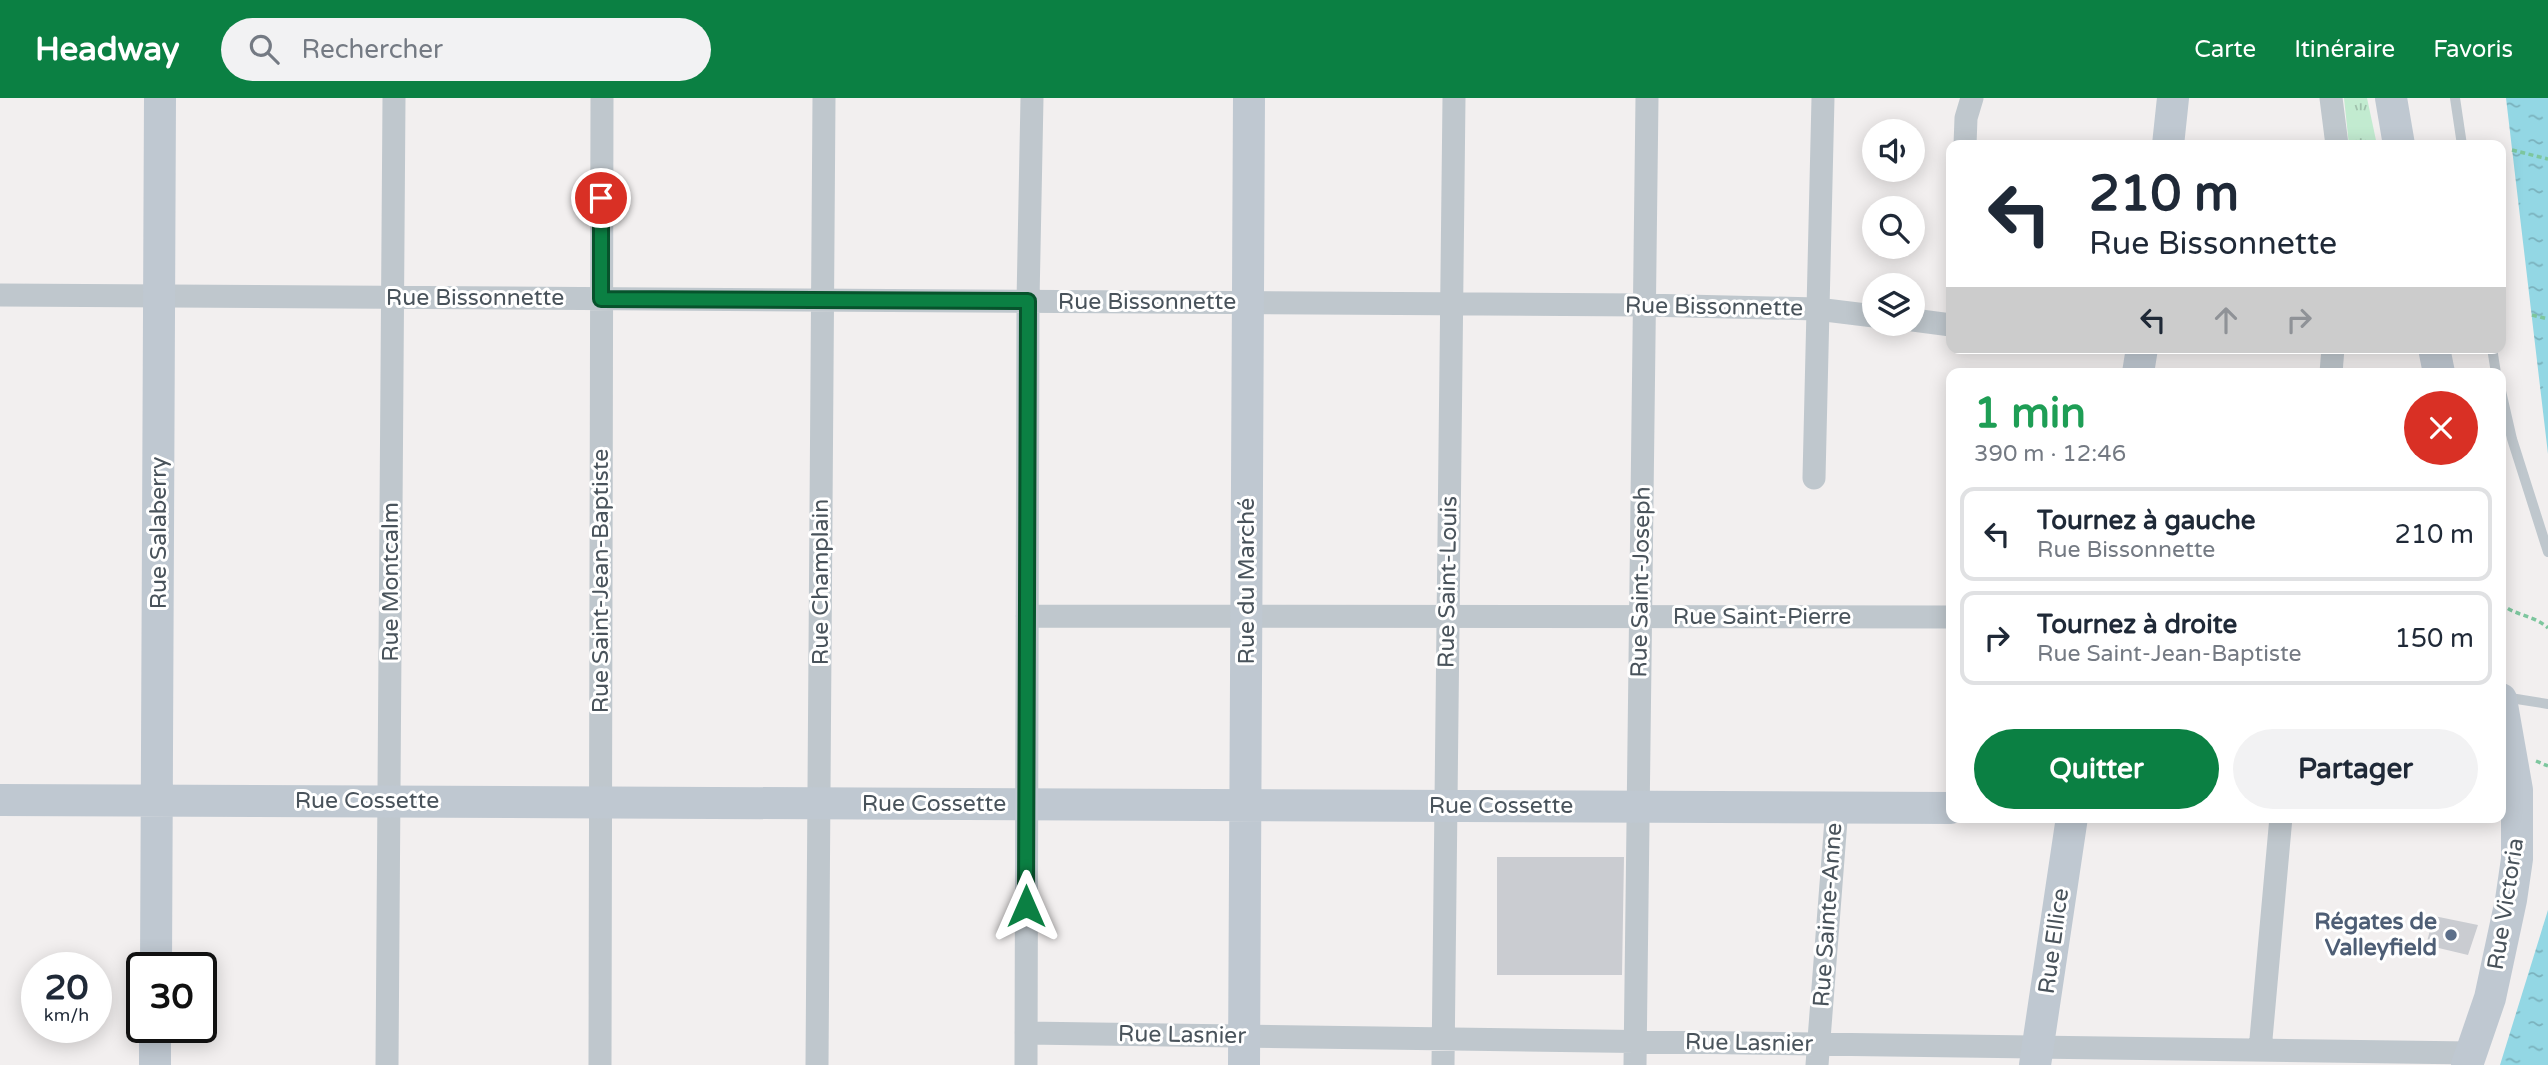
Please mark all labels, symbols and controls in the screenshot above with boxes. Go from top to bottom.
search box [221,18,711,81]
text: Headway [35,30,179,69]
icon: search [245,30,283,68]
text: Rechercher [301,34,443,65]
text: Carte [2194,35,2256,64]
text: Itinéraire [2294,35,2395,64]
text: Favoris [2433,35,2513,64]
map controls [1862,119,1925,336]
button: sound [1862,119,1925,182]
text: 210 m [2089,165,2239,224]
pin [571,168,631,228]
icon: left [1974,168,2065,259]
icon: arrive [582,179,620,217]
button: search [1862,196,1925,259]
text: Rue Bissonnette [2089,225,2337,263]
button: layers [1862,273,1925,336]
street label: Rue Bissonnette [386,284,564,312]
street label: Rue Bissonnette [1058,288,1236,316]
street label: Rue Bissonnette [1625,291,1803,323]
icon: left [2134,301,2172,339]
icon: ahead [2207,301,2245,339]
icon: right [2280,301,2318,339]
text: 1 min [1974,388,2086,439]
button: close [2404,391,2478,465]
text: 390 m · 12:46 [1974,440,2126,468]
street label: Rue Saint-Jean-Baptiste [587,449,615,713]
street label: Rue Salaberry [145,457,173,609]
street label: Rue Saint-Joseph [1625,486,1657,678]
street label: Rue Saint-Louis [1433,496,1463,668]
street label: Rue du Marché [1233,498,1261,664]
street label: Rue Champlain [807,499,835,665]
street label: Rue Montcalm [377,502,405,662]
text: Tournez à gauche [2037,505,2256,536]
icon: left [1978,515,2016,553]
text: 210 m [2394,519,2474,550]
text: Rue Bissonnette [2037,536,2215,564]
street label: Rue Saint-Pierre [1673,603,1851,631]
text: Tournez à droite [2037,609,2237,640]
icon: right [1978,619,2016,657]
text: 150 m [2394,623,2474,654]
text: Rue Saint-Jean-Baptiste [2037,640,2302,668]
button: Quitter [1974,729,2219,809]
button: Partager [2233,729,2478,809]
street label: Rue Cossette [295,787,439,815]
street label: Rue Cossette [862,790,1006,818]
street label: Rue Cossette [1429,792,1573,820]
street label: Rue Sainte-Anne [1808,822,1848,1008]
street label: Rue Victoria [2482,836,2530,972]
position arrow [989,869,1063,943]
street label: Rue Ellice [2033,886,2075,996]
place label: Régates de Valleyfield [2314,908,2437,962]
marker: Régates de Valleyfield [2443,927,2459,943]
speed limit sign: 30 [126,952,217,1043]
text: 20 [45,967,88,1009]
text: km/h [44,1004,89,1026]
street label: Rue Lasnier [1118,1020,1247,1050]
street label: Rue Lasnier [1685,1028,1814,1058]

